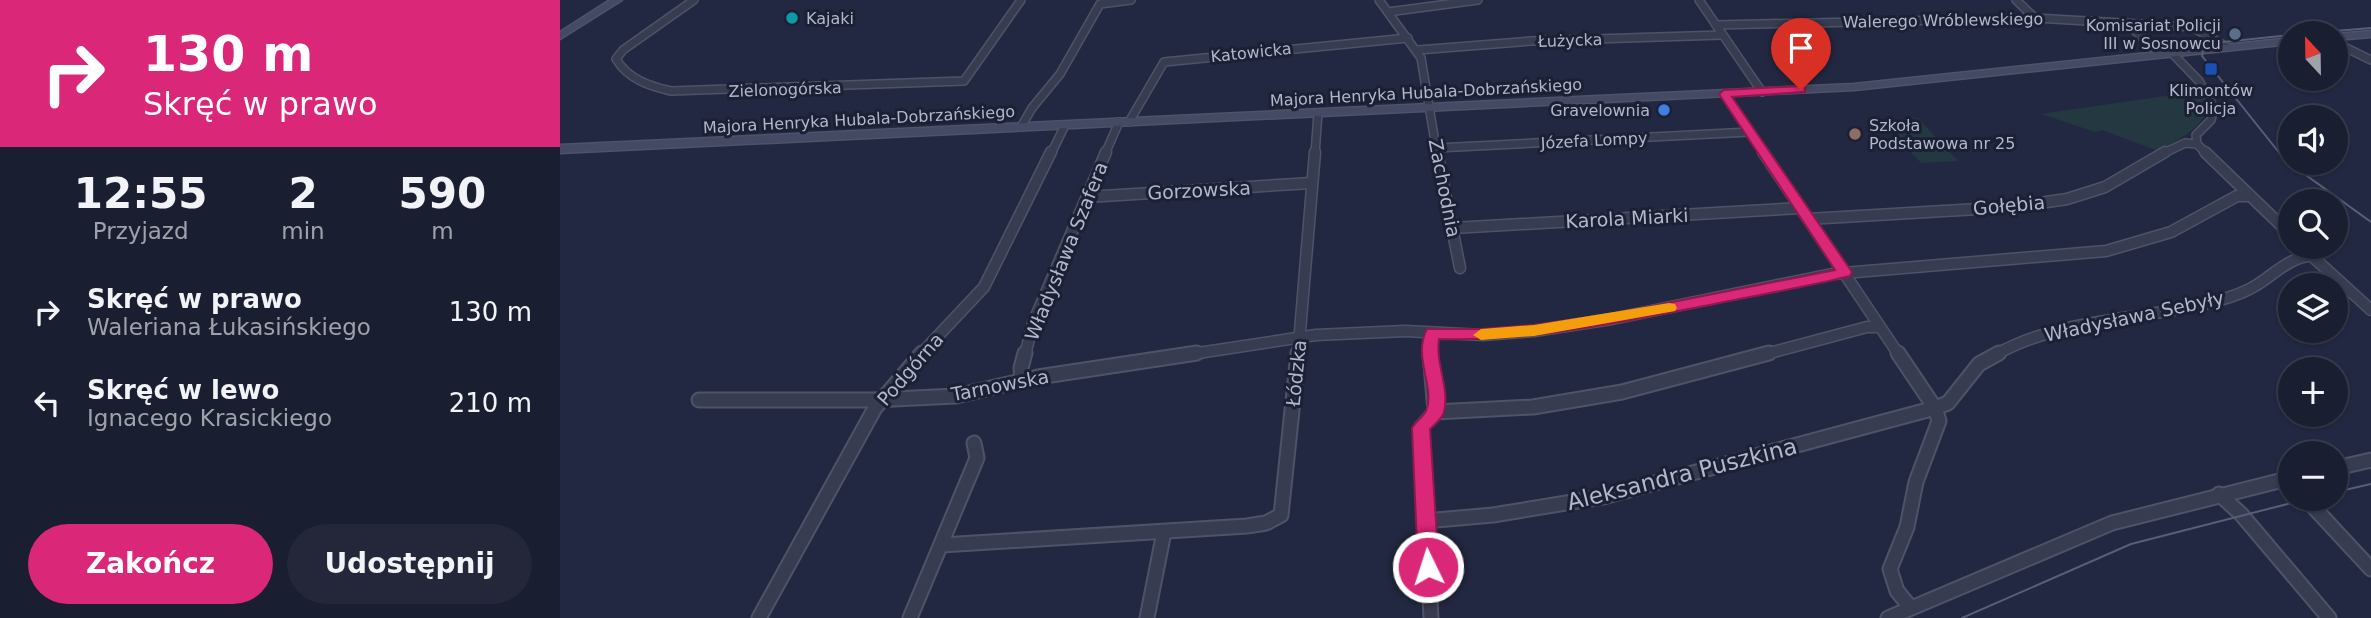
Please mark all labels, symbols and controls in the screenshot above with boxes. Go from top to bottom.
place label: Kajaki [806,9,854,28]
street label: Walerego Wróblewskiego [1843,9,2043,32]
marker: Kajaki [784,10,800,26]
place label: Komisariat Policji III w Sosnowcu [2086,16,2221,53]
pin [1771,18,1831,90]
north arrow [2278,21,2348,91]
map controls [2278,21,2348,511]
text: 130 m [143,26,313,83]
marker: Komisariat Policji III w Sosnowcu [2227,26,2243,42]
icon: right [28,28,119,119]
icon: arrive [1782,29,1820,67]
street label: Łużycka [1536,30,1603,51]
street label: Katowicka [1210,39,1292,66]
marker: Klimontów Policja [2203,61,2219,77]
street label: Majora Henryka Hubala-Dobrzańskiego [1270,75,1583,110]
street label: Zielonogórska [728,78,842,101]
place label: Klimontów Policja [2169,81,2253,118]
text: Skręć w prawo [143,85,378,123]
place label: Gravelownia [1550,101,1650,120]
street label: Majora Henryka Hubala-Dobrzańskiego [703,102,1016,137]
marker: Gravelownia [1656,102,1672,118]
button: sound [2278,105,2348,175]
place label: Szkoła Podstawowa nr 25 [1869,116,2015,153]
marker: Szkoła Podstawowa nr 25 [1847,126,1863,142]
street label: Józefa Lompy [1539,128,1648,153]
street label: Zachodnia [1425,137,1465,239]
street label: Władysława Szafera [1020,158,1112,344]
text: 12:55 [74,169,208,218]
text: 2 [288,169,318,218]
text: 590 [399,169,486,218]
street label: Gorzowska [1147,176,1251,204]
button: search [2278,189,2348,259]
street label: Gołębia [1972,191,2046,219]
street label: Karola Miarki [1565,204,1689,232]
text: Przyjazd [93,218,189,244]
text: min [281,218,325,244]
text: m [431,218,454,244]
button: layers [2278,273,2348,343]
text: Skręć w prawo [87,284,302,314]
street label: Władysława Sebyły [2042,286,2226,346]
icon: right [28,293,66,331]
text: 130 m [449,297,532,327]
text: Waleriana Łukasińskiego [87,314,371,340]
street label: Podgórna [872,328,948,410]
street label: Łódzka [1281,339,1310,408]
button: + [2278,357,2348,427]
street label: Tarnowska [948,365,1051,405]
text: Skręć w lewo [87,375,279,405]
icon: left [28,384,66,422]
text: 210 m [449,388,532,418]
text: Ignacego Krasickiego [87,405,332,431]
street label: Aleksandra Puszkina [1564,433,1800,515]
button: − [2278,441,2348,511]
button: Zakończ [28,524,273,604]
button: Udostępnij [287,524,532,604]
position arrow [1391,530,1465,604]

